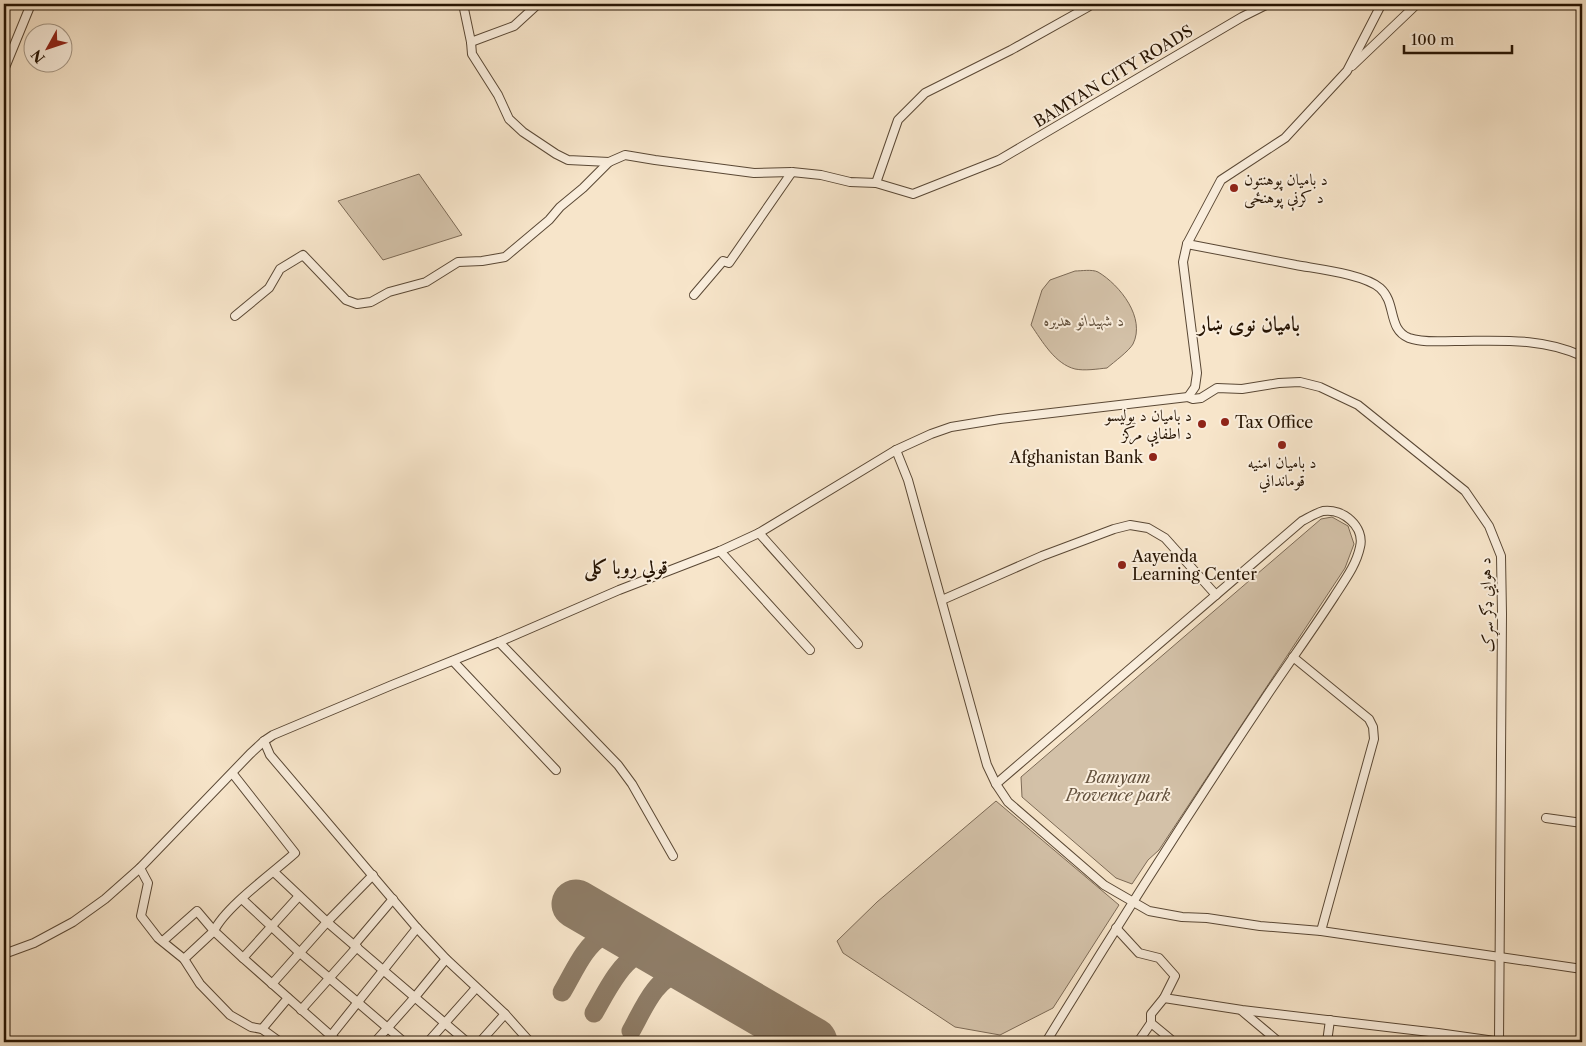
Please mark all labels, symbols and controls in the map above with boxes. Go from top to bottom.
street label: BAMYAN CITY ROADS [1030,20,1196,132]
north arrow [22,22,72,72]
scale bar [1404,22,1511,54]
text: 100 m [1411,30,1454,49]
text: N [27,46,49,67]
place label: د بامیان پوهنتون د کرنې پوهنځی [1244,169,1328,211]
marker: د بامیان پوهنتون د کرنې پوهنځی [1228,182,1240,194]
park label: د شهیدانو هدیره [1044,310,1124,331]
district label: باميان نوی ښار [1196,311,1300,337]
place label: د بامیان د پولیسو د اطفايې مرکز [1103,405,1192,447]
place label: Tax Office [1235,412,1313,432]
marker: Tax Office [1219,416,1231,428]
marker: د بامیان د پولیسو د اطفايې مرکز [1196,418,1208,430]
marker: د بامیان امنیه قومانداني [1276,439,1288,451]
place label: Afghanistan Bank [1009,447,1144,467]
marker: Afghanistan Bank [1147,451,1159,463]
place label: د بامیان امنیه قومانداني [1248,452,1316,493]
place label: Aayenda Learning Center [1131,546,1257,584]
district label: قولي روبا کلی [583,556,668,583]
street label: د هوايي ډګر سړک [1474,557,1501,653]
marker: Aayenda Learning Center [1116,559,1128,571]
park label: Bamyam Provence park [1064,767,1171,805]

